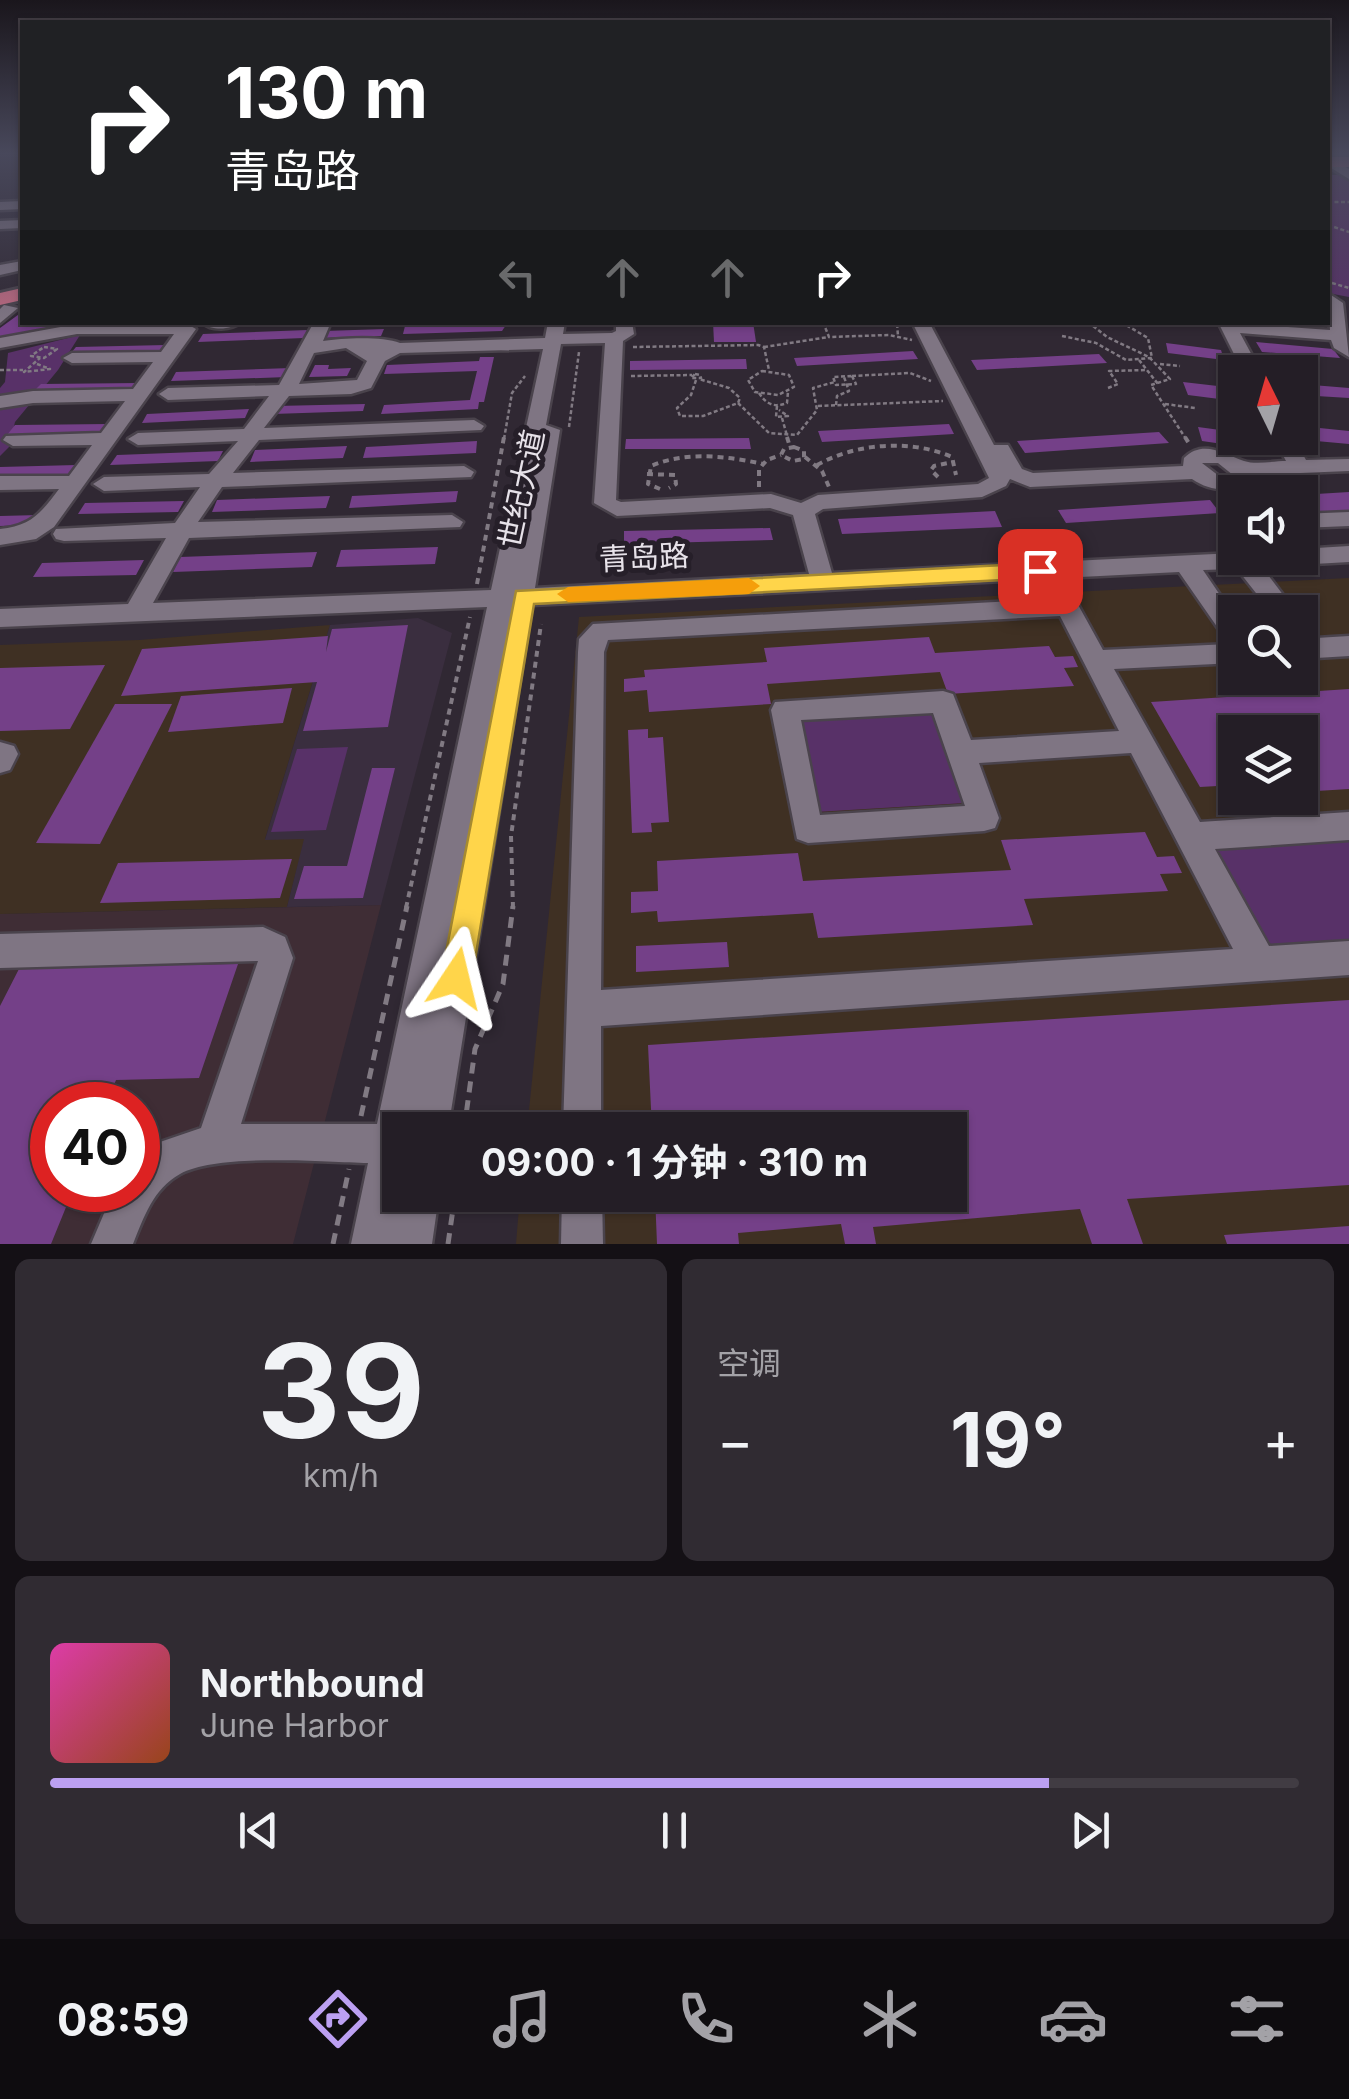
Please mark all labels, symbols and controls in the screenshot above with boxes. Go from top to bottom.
text: 130 m [225,50,428,135]
icon: right [60,60,190,190]
text: 青岛路 [225,143,360,198]
icon: left [490,250,545,305]
icon: ahead [595,250,650,305]
icon: ahead [700,250,755,305]
icon: right [805,250,860,305]
north arrow [1218,355,1318,455]
map controls [1218,355,1318,815]
street label: 世纪大道 [491,426,551,551]
button: sound [1218,475,1318,575]
pin [998,529,1083,614]
street label: 青岛路 [598,537,690,577]
icon: arrive [1013,544,1068,599]
button: search [1218,595,1318,695]
button: layers [1218,715,1318,815]
position arrow [404,926,508,1030]
speed limit sign: 40 [30,1082,160,1212]
text: 09:00 · 1 分钟 · 310 m [481,1139,868,1185]
text: 39 [257,1312,425,1469]
text: 空调 [717,1344,781,1383]
text: 19° [950,1394,1066,1485]
text: − [717,1408,753,1474]
text: + [1263,1408,1299,1474]
text: km/h [303,1456,379,1495]
text: Northbound [200,1660,425,1706]
text: June Harbor [200,1706,389,1745]
icon: previous [231,1803,286,1858]
icon: pause [647,1803,702,1858]
icon: next [1063,1803,1118,1858]
icon: directions [303,1984,373,2054]
icon: music [487,1984,557,2054]
icon: phone [671,1984,741,2054]
icon: climate [855,1984,925,2054]
icon: car [1038,1984,1108,2054]
icon: filters [1222,1984,1292,2054]
text: 08:59 [57,1992,190,2047]

